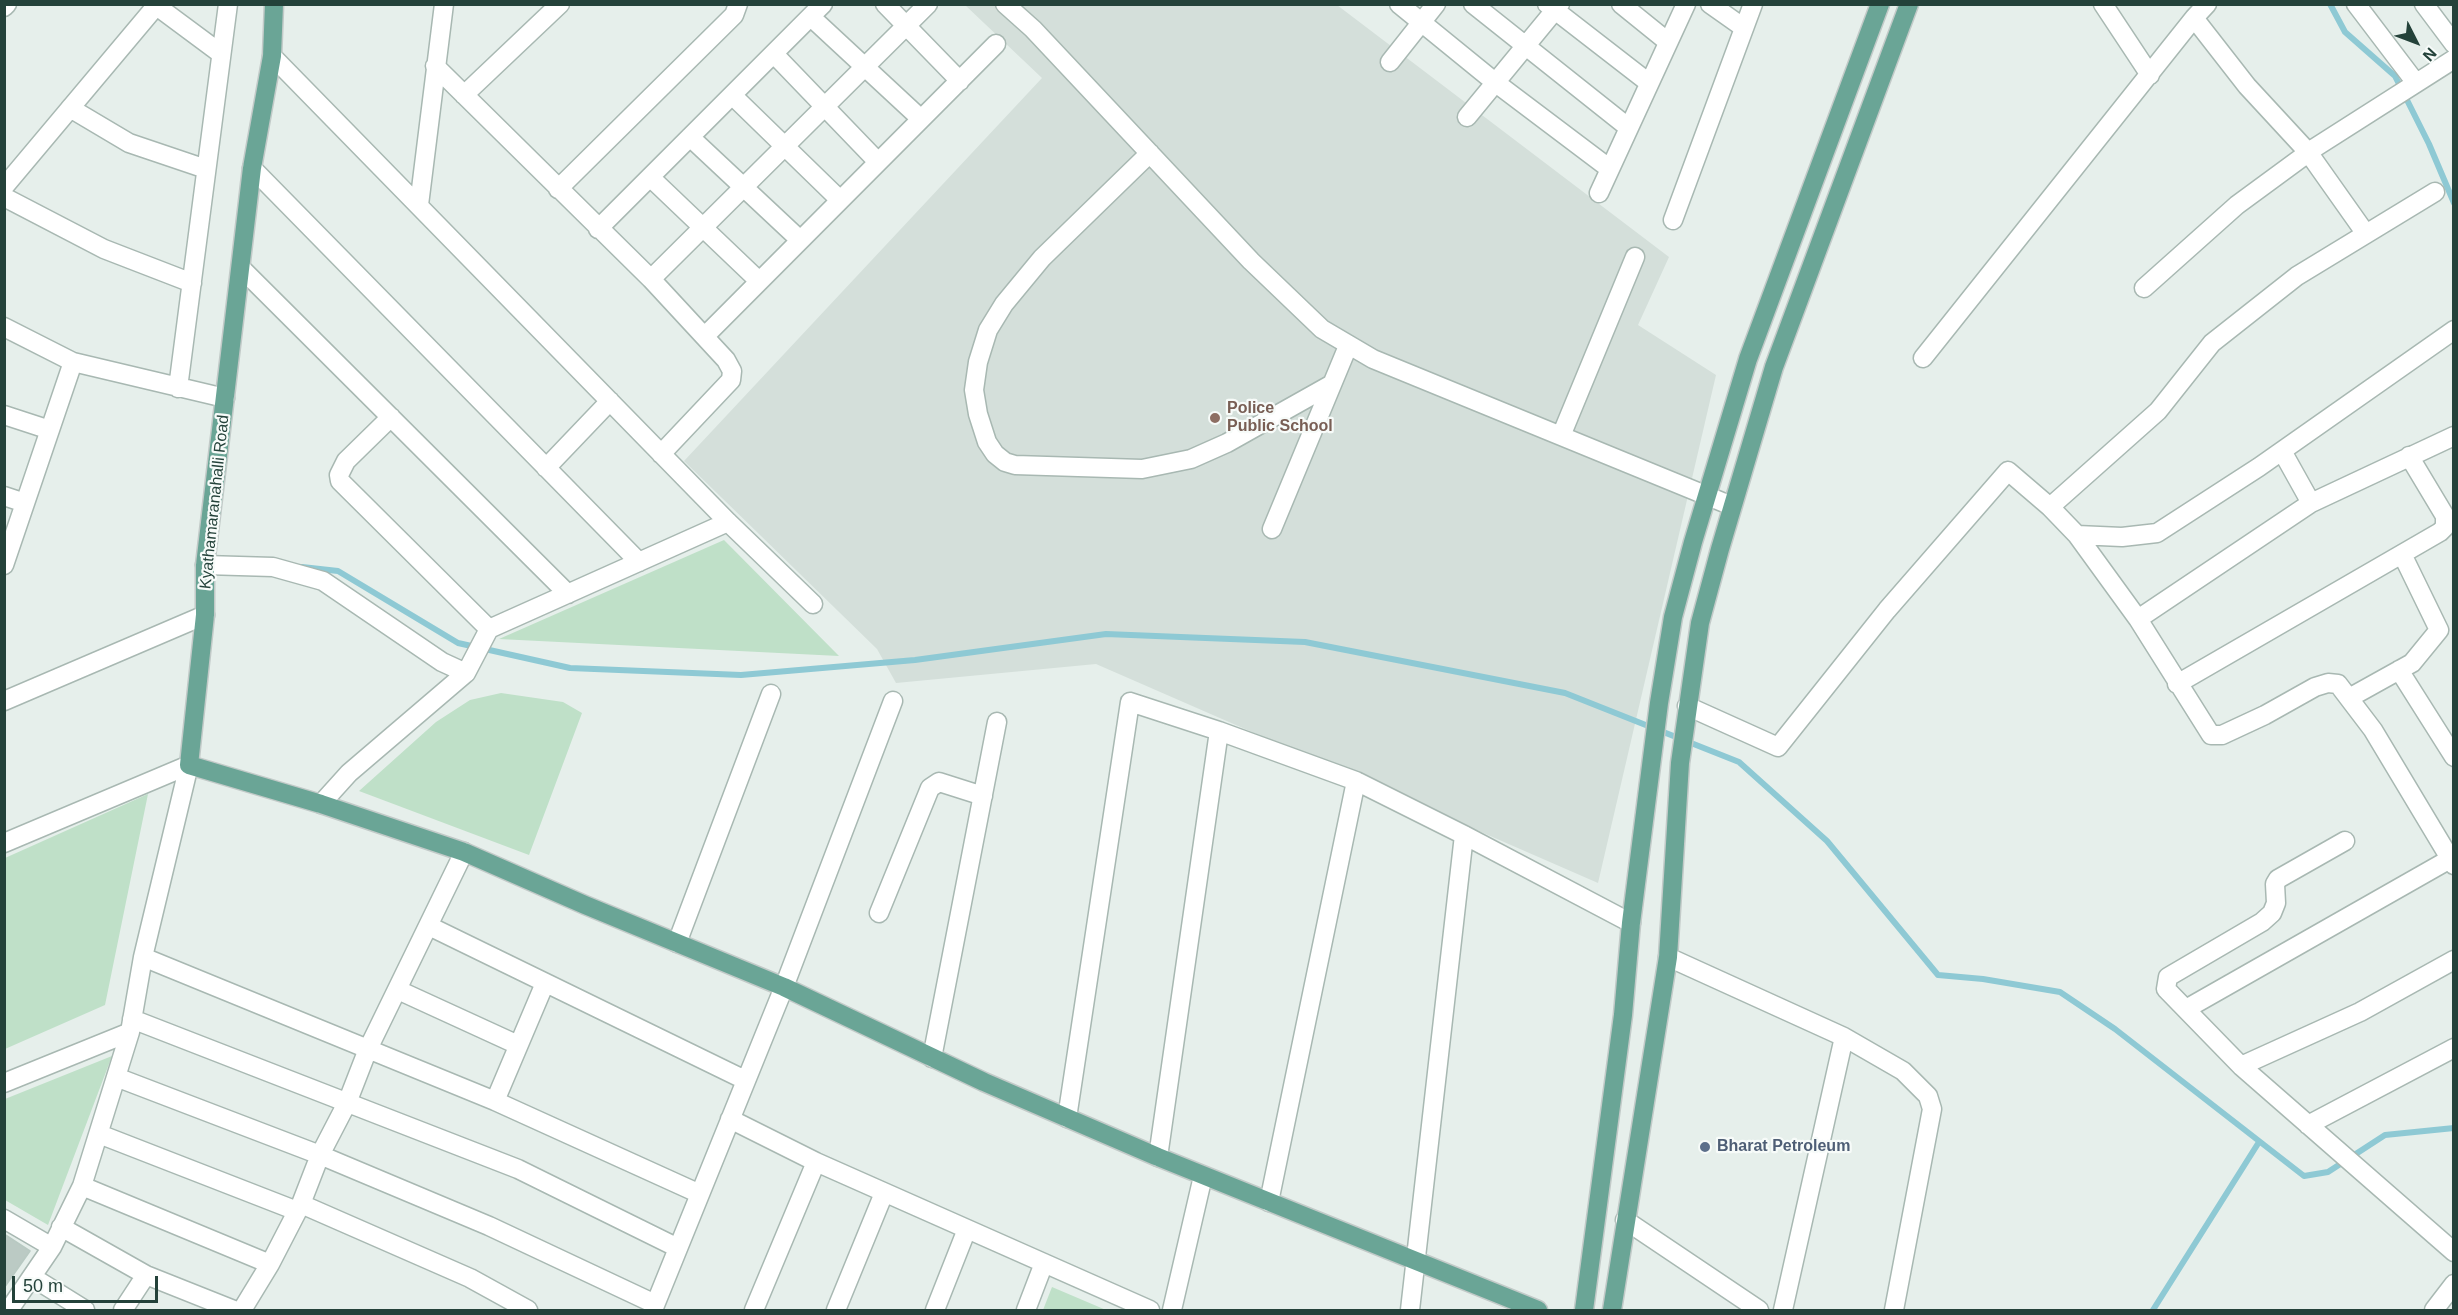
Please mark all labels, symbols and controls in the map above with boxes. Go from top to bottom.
north arrow [2386,12,2446,72]
text: N [2420,44,2440,64]
place label: Police Public School [1227,399,1333,437]
marker: Police Public School [1208,411,1222,425]
street label: Kyathamaranahalli Road [196,414,234,590]
place label: Bharat Petroleum [1717,1137,1850,1157]
marker: Bharat Petroleum [1698,1140,1712,1154]
scale bar [15,1264,160,1302]
text: 50 m [23,1276,63,1296]

